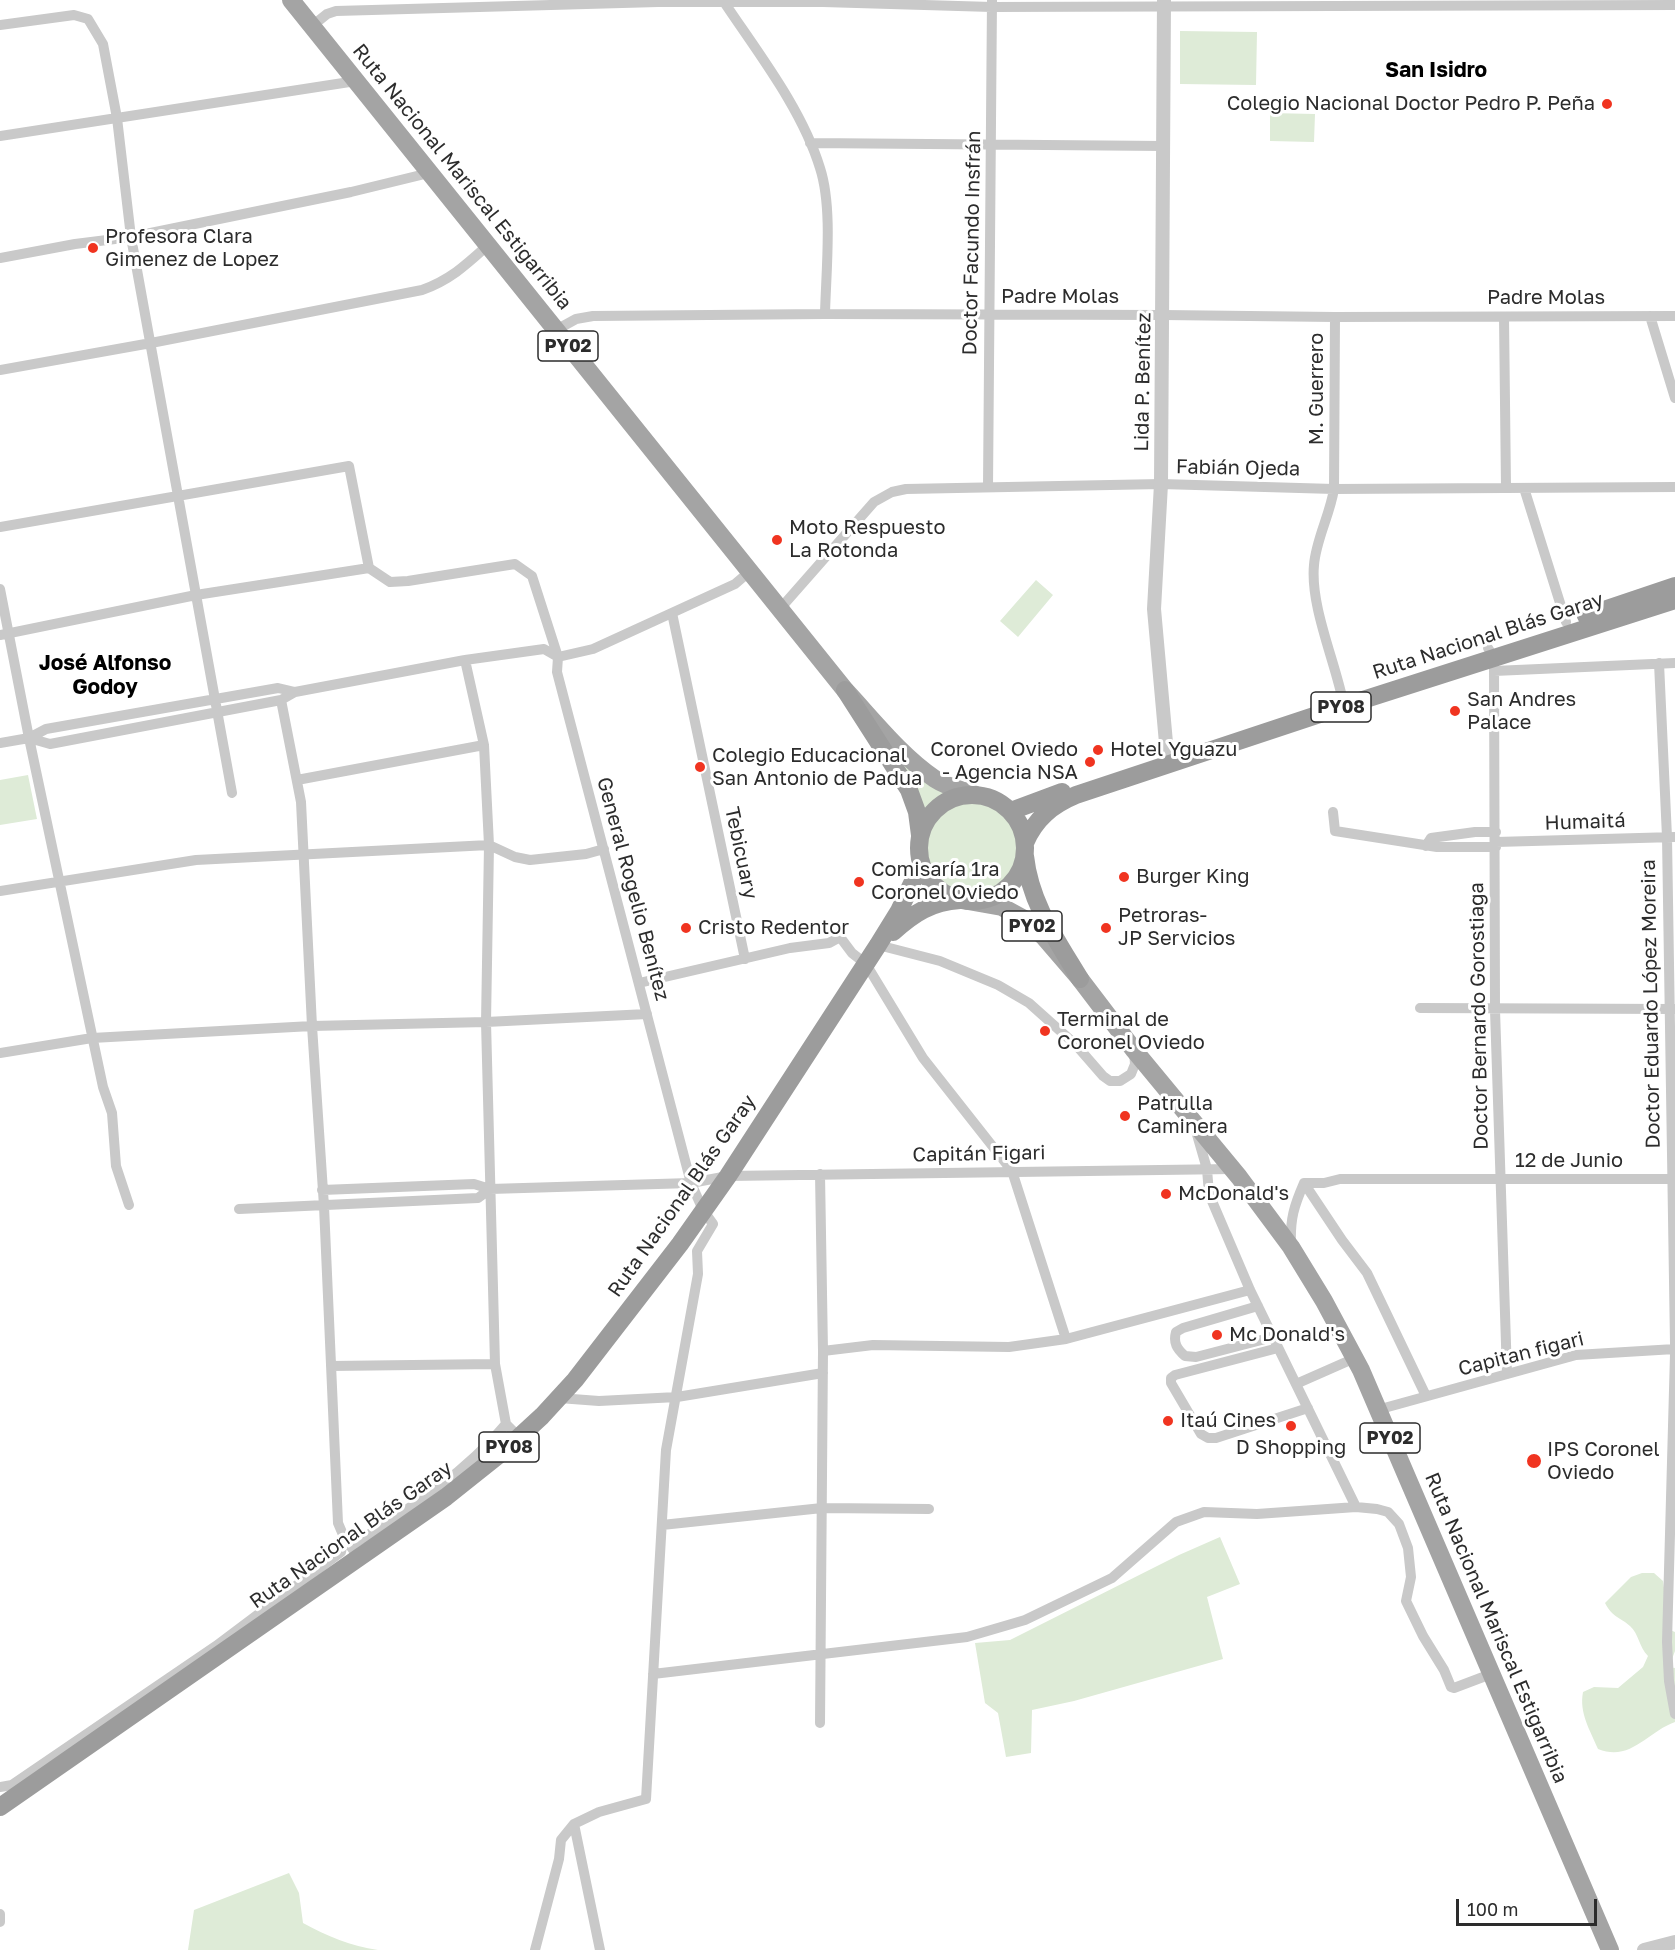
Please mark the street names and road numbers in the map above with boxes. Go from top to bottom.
street label: Ruta Nacional Mariscal Estigarribia [347,39,577,315]
street label: Doctor Facundo Insfrán [958,130,986,356]
street label: Padre Molas [1001,285,1119,309]
street label: Padre Molas [1487,286,1605,310]
street label: Lida P. Benítez [1130,312,1156,452]
road number: PY02 [538,331,598,361]
street label: M. Guerrero [1305,333,1329,445]
street label: Fabián Ojeda [1176,455,1300,481]
street label: Ruta Nacional Blás Garay [1370,587,1606,685]
road number: PY08 [1311,692,1371,722]
street label: General Rogelio Benítez [592,775,674,1003]
street label: Tebicuary [720,805,762,901]
street label: Humaitá [1544,809,1626,835]
street label: Doctor Eduardo López Moreira [1636,859,1666,1149]
street label: Doctor Bernardo Gorostiaga [1465,882,1493,1150]
road number: PY02 [1002,911,1062,941]
street label: Ruta Nacional Blás Garay [603,1090,761,1302]
street label: Capitán Figari [912,1141,1046,1167]
street label: 12 de Junio [1515,1149,1623,1173]
street label: Capitan figari [1456,1327,1586,1381]
road number: PY02 [1360,1423,1420,1453]
road number: PY08 [479,1432,539,1462]
street label: Ruta Nacional Blás Garay [245,1456,457,1614]
street label: Ruta Nacional Mariscal Estigarribia [1420,1469,1572,1787]

